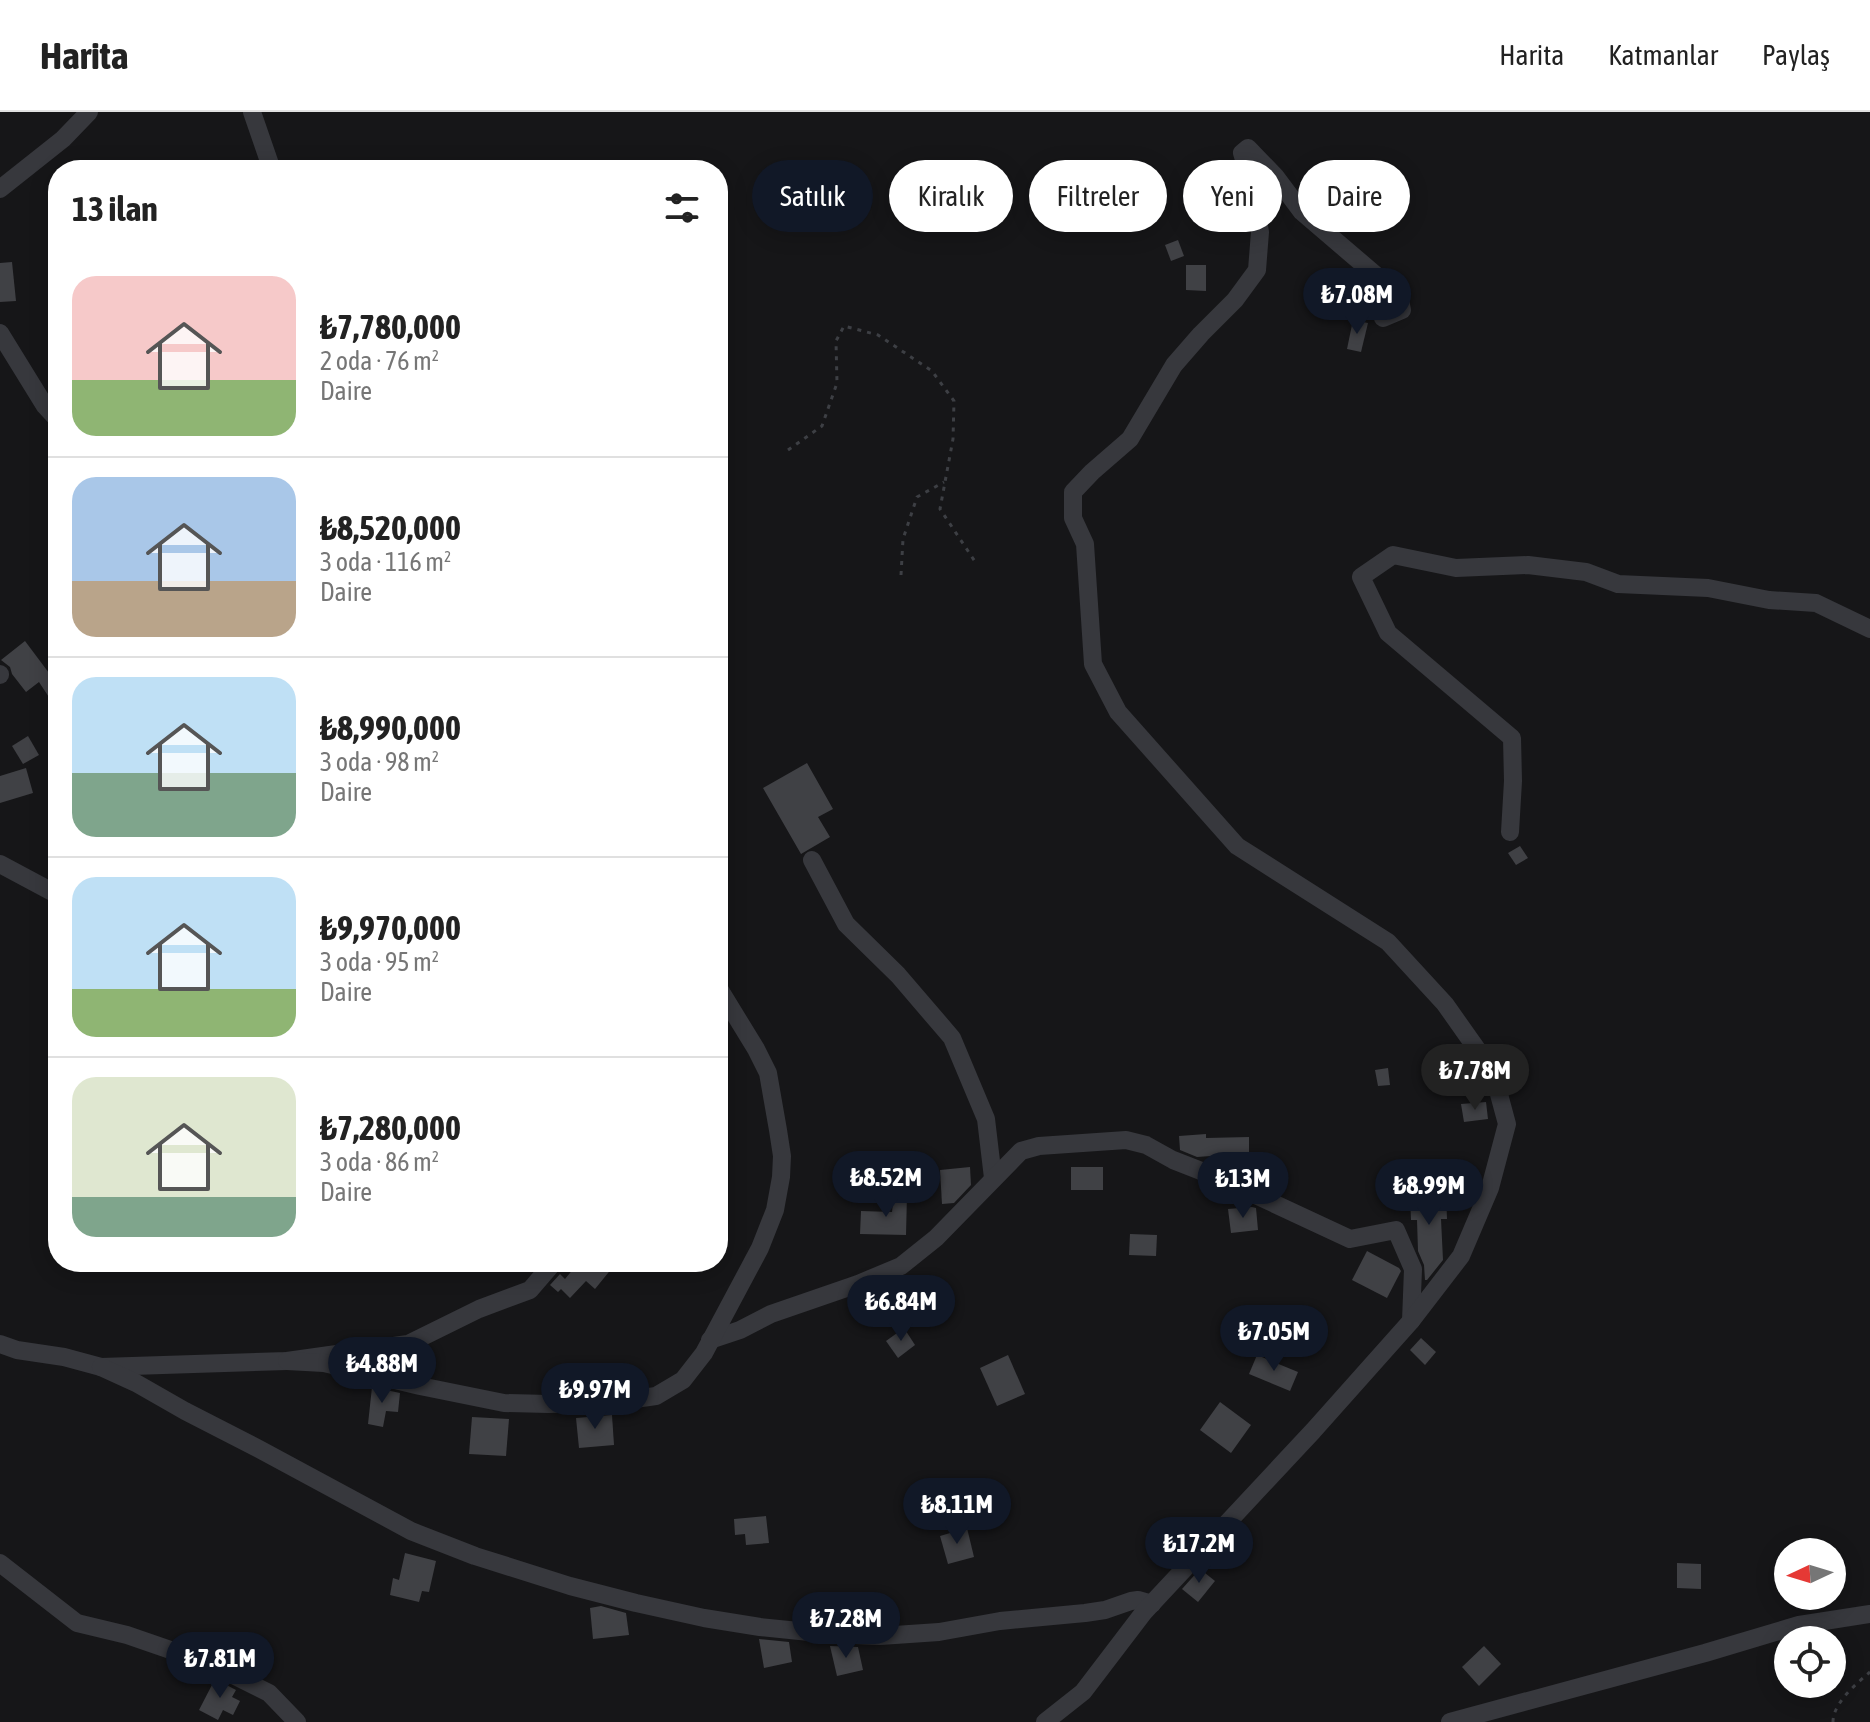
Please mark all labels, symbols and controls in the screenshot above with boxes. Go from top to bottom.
text: Harita [40,34,128,77]
text: Harita [1499,39,1564,71]
text: Katmanlar [1608,39,1718,71]
text: Paylaş [1762,39,1830,71]
chip: Satılık [752,160,873,232]
chip: Kiralık [889,160,1013,232]
chip: Filtreler [1029,160,1167,232]
chip: Yeni [1183,160,1282,232]
chip: Daire [1298,160,1410,232]
icon: filters [660,186,704,230]
text: 13 ilan [72,189,158,228]
pin: ₺7.08M [1292,268,1422,336]
text: ₺7.08M [1321,279,1393,309]
text: ₺7,780,000 [320,307,461,346]
icon: home [136,308,232,404]
text: 2 oda · 76 m² [320,346,439,376]
text: Daire [320,376,372,406]
text: ₺8,520,000 [320,508,461,547]
icon: home [136,509,232,605]
text: 3 oda · 116 m² [320,547,451,577]
text: Daire [320,577,372,607]
text: ₺8,990,000 [320,708,461,747]
icon: home [136,709,232,805]
text: 3 oda · 98 m² [320,747,439,777]
text: Daire [320,777,372,807]
text: ₺9,970,000 [320,908,461,947]
icon: home [136,909,232,1005]
text: 3 oda · 95 m² [320,947,439,977]
text: Daire [320,977,372,1007]
pin: ₺7.78M [1410,1044,1540,1112]
text: ₺7.78M [1439,1055,1511,1085]
text: ₺7,280,000 [320,1108,461,1147]
icon: home [136,1109,232,1205]
text: 3 oda · 86 m² [320,1147,439,1177]
pin: ₺8.52M [821,1151,951,1219]
pin: ₺13M [1196,1152,1290,1220]
pin: ₺8.99M [1364,1159,1494,1227]
text: ₺8.52M [850,1162,922,1192]
text: ₺13M [1216,1163,1270,1193]
text: ₺8.99M [1393,1170,1465,1200]
text: Daire [320,1177,372,1207]
pin: ₺6.84M [836,1275,966,1343]
text: ₺6.84M [865,1286,937,1316]
pin: ₺7.05M [1209,1305,1339,1373]
text: ₺7.05M [1238,1316,1310,1346]
pin: ₺4.88M [317,1337,447,1405]
text: ₺4.88M [346,1348,418,1378]
pin: ₺9.97M [530,1363,660,1431]
text: ₺9.97M [559,1374,631,1404]
pin: ₺8.11M [892,1478,1022,1546]
text: ₺8.11M [921,1489,993,1519]
pin: ₺17.2M [1134,1517,1264,1585]
text: ₺17.2M [1163,1528,1235,1558]
north arrow [1774,1538,1846,1610]
map controls [1774,1538,1846,1698]
pin: ₺7.28M [781,1592,911,1660]
text: ₺7.28M [810,1603,882,1633]
button: locate [1774,1626,1846,1698]
pin: ₺7.81M [155,1632,285,1700]
text: ₺7.81M [184,1643,256,1673]

